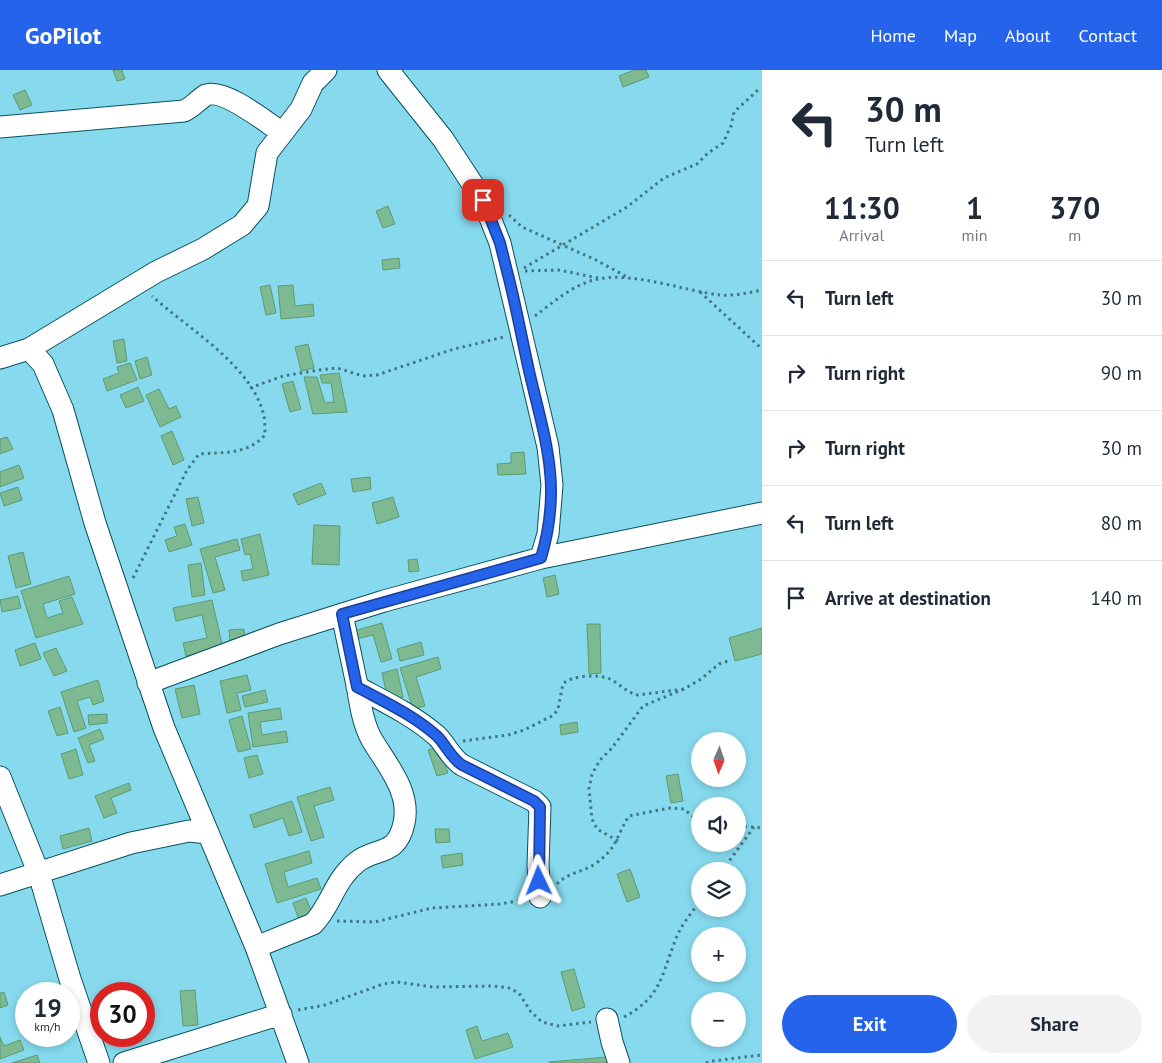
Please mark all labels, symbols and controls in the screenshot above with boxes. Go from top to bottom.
text: GoPilot [25,20,101,51]
text: Home [870,24,916,47]
text: Map [944,24,977,47]
text: About [1005,24,1051,47]
text: Contact [1079,24,1137,47]
text: 30 m [865,86,942,132]
icon: left [782,90,847,155]
text: Turn left [865,130,944,158]
pin [462,179,504,221]
icon: arrive [469,186,497,214]
text: 11:30 [824,188,900,227]
text: 1 [966,188,983,227]
text: 370 [1049,188,1100,227]
text: Arrival [839,225,884,245]
text: min [962,225,988,245]
text: m [1068,225,1081,245]
icon: left [782,284,810,312]
text: Turn left [825,286,894,310]
text: 30 m [1101,286,1142,310]
icon: right [782,359,810,387]
text: Turn right [825,361,905,385]
text: 90 m [1101,361,1142,385]
icon: right [782,434,810,462]
text: Turn right [825,436,905,460]
text: 30 m [1101,436,1142,460]
icon: left [782,509,810,537]
text: Turn left [825,511,894,535]
text: 80 m [1101,511,1142,535]
icon: arrive [782,584,810,612]
text: Arrive at destination [825,586,991,610]
text: 140 m [1090,586,1142,610]
north arrow [691,732,746,788]
map controls [691,732,746,1047]
button: sound [691,797,746,852]
position arrow [512,854,564,906]
button: layers [691,862,746,917]
button: + [691,927,746,982]
speed limit sign: 30 [90,982,155,1047]
text: 19 [33,992,62,1024]
button: − [691,992,746,1047]
button: Exit [782,995,957,1053]
button: Share [967,995,1142,1053]
text: km/h [34,1019,61,1034]

